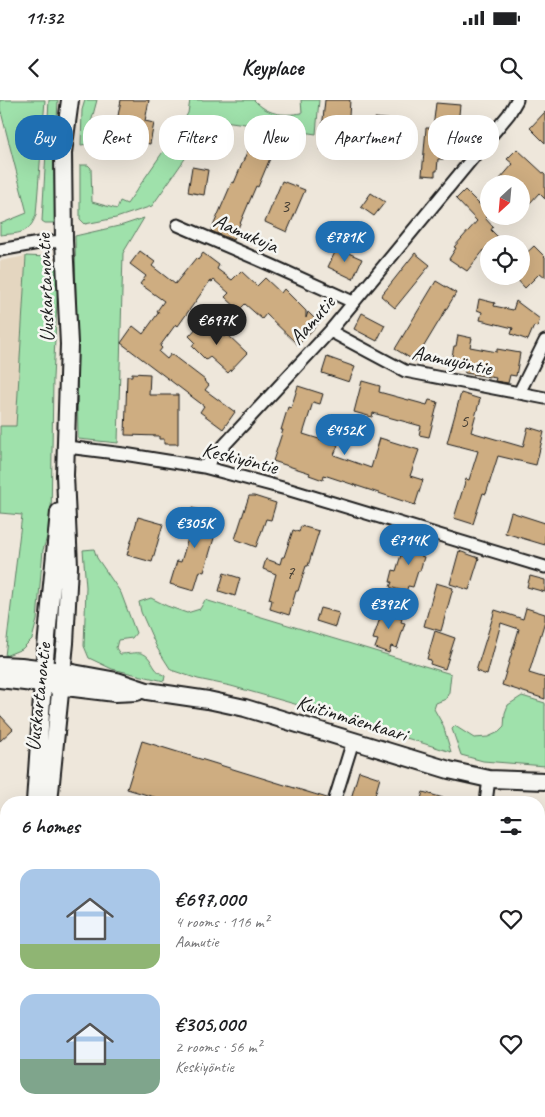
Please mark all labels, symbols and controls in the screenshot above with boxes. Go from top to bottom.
text: 11:32 [25,6,63,30]
icon: back [20,54,48,82]
text: Keyplace [242,54,303,82]
icon: search [497,54,525,82]
chip: Buy [15,115,73,160]
chip: Rent [83,115,149,160]
chip: Filters [159,115,234,160]
chip: New [244,115,306,160]
chip: Apartment [316,115,418,160]
chip: House [428,115,499,160]
north arrow [480,175,530,225]
map controls [480,175,530,285]
house number: 3 [281,194,291,218]
street label: Aamukuja [210,207,284,259]
pin: €781K [310,220,380,263]
text: €781K [327,227,363,247]
street label: Uuskartanontie [30,232,60,343]
button: locate [480,235,530,285]
street label: Aamutie [284,288,342,350]
pin: €697K [182,304,252,346]
text: €697K [198,310,236,330]
street label: Aamuyöntie [410,339,495,381]
house number: 5 [460,409,470,433]
pin: €452K [310,414,380,456]
text: €452K [327,420,363,440]
street label: Keskiyöntie [200,436,282,480]
pin: €305K [160,506,230,549]
text: €305K [177,513,213,533]
pin: €714K [374,524,444,566]
text: €714K [391,530,427,550]
house number: 7 [286,561,296,585]
pin: €392K [354,588,424,630]
text: €392K [371,594,407,614]
street label: Uuskartanontie [19,641,57,752]
street label: Kuitinmäenkaari [293,689,414,748]
icon: filters [497,812,525,840]
text: 6 homes [20,813,80,839]
text: €697,000 [175,886,245,912]
icon: home [60,889,120,949]
icon: heart [497,905,525,933]
text: 4 rooms · 116 m² [175,912,269,932]
text: Aamutie [175,932,218,952]
text: €305,000 [175,1011,245,1037]
icon: home [60,1014,120,1074]
icon: heart [497,1030,525,1058]
text: 2 rooms · 56 m² [175,1037,261,1057]
text: Keskiyöntie [175,1057,234,1077]

